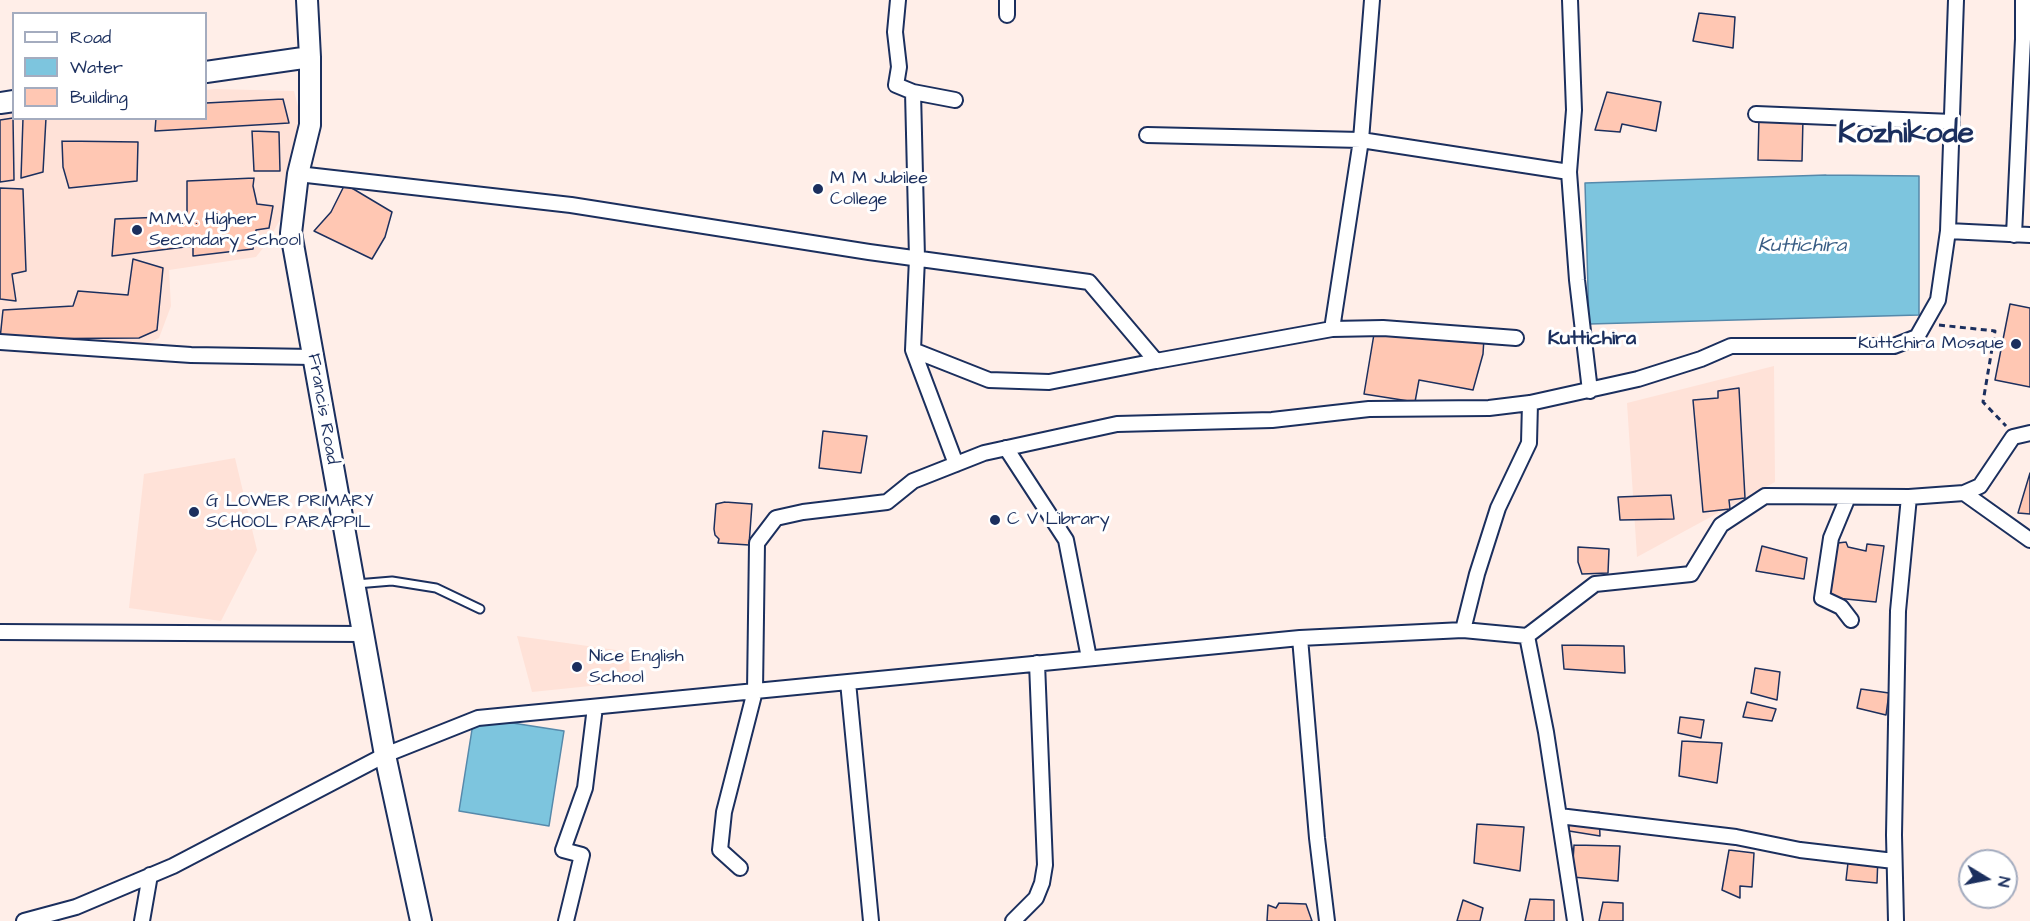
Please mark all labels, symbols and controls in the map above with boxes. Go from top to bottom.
legend [12,12,207,120]
text: Road [70,25,111,50]
text: Water [70,55,123,80]
text: Building [70,85,128,110]
district label: Kozhikode [1838,118,1974,154]
place label: M M Jubilee College [830,168,928,210]
marker: M M Jubilee College [811,182,825,196]
place label: M.M.V. Higher Secondary School [149,209,301,252]
marker: M.M.V. Higher Secondary School [130,223,144,237]
water label: Kuttichira [1758,235,1846,259]
district label: Kuttichira [1548,328,1636,352]
place label: Kuttchira Mosque [1858,333,2004,355]
marker: Kuttchira Mosque [2009,337,2023,351]
street label: Francis Road [302,352,342,466]
place label: G LOWER PRIMARY SCHOOL PARAPPIL [206,491,374,534]
marker: G LOWER PRIMARY SCHOOL PARAPPIL [187,505,201,519]
place label: C V Library [1007,509,1110,531]
marker: C V Library [988,513,1002,527]
place label: Nice English School [589,646,684,688]
marker: Nice English School [570,660,584,674]
north arrow [1958,849,2018,909]
text: N [1992,875,2015,889]

